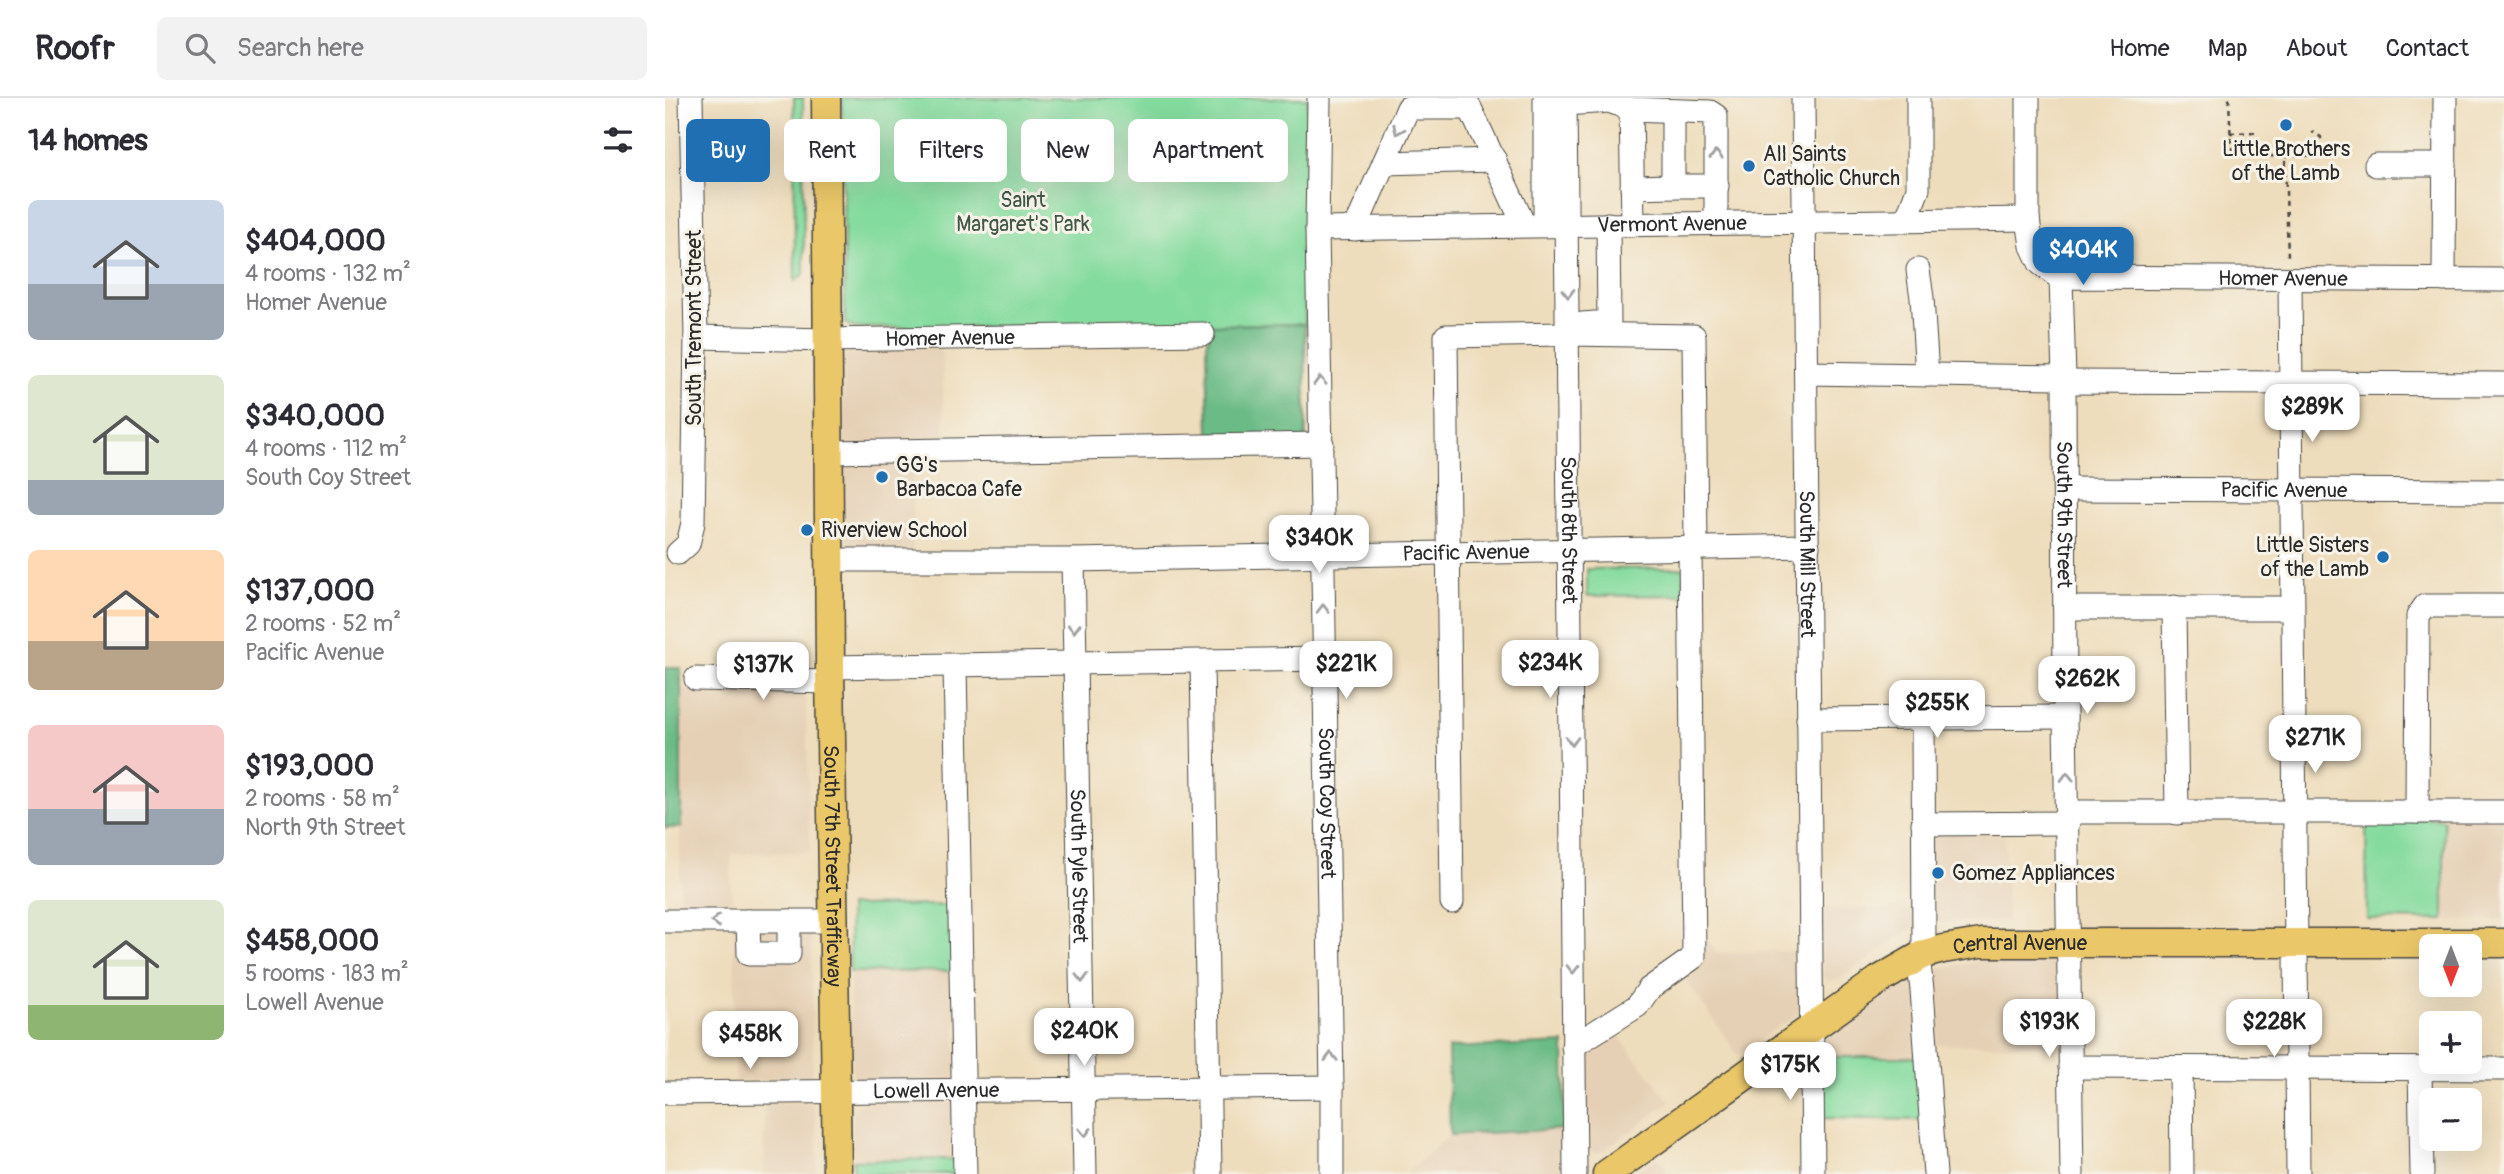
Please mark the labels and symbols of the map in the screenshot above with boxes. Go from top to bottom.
marker: Little Brothers of the Lamb [2278,117,2294,133]
one-way arrow [1392,123,1406,135]
place label: Little Brothers of the Lamb [2222,136,2351,187]
place label: All Saints Catholic Church [1763,141,1900,192]
one-way arrow [1708,149,1724,159]
marker: All Saints Catholic Church [1741,158,1757,174]
park label: Saint Margaret's Park [956,187,1090,238]
street label: Vermont Avenue [1597,209,1748,239]
pin: $404K [2034,228,2132,287]
street label: South Tremont Street [681,229,708,426]
street label: Homer Avenue [2218,265,2348,292]
one-way arrow [1560,288,1575,299]
street label: Homer Avenue [885,323,1016,353]
one-way arrow [1313,376,1328,387]
pin: $289K [2263,384,2361,444]
street label: South 9th Street [2051,441,2078,589]
place label: GG's Barbacoa Cafe [896,452,1022,503]
street label: South 8th Street [1555,456,1583,604]
marker: GG's Barbacoa Cafe [874,469,890,485]
street label: Pacific Avenue [2220,476,2348,504]
street label: South Mill Street [1793,490,1822,638]
pin: $340K [1270,516,1368,575]
place label: Riverview School [821,517,967,544]
marker: Riverview School [799,522,815,538]
place label: Little Sisters of the Lamb [2256,532,2370,583]
street label: Pacific Avenue [1402,538,1530,567]
marker: Little Sisters of the Lamb [2375,549,2391,565]
one-way arrow [1315,603,1331,614]
one-way arrow [1066,623,1082,634]
pin: $234K [1501,640,1599,700]
pin: $137K [714,642,812,702]
pin: $221K [1297,642,1395,701]
pin: $262K [2038,656,2136,716]
pin: $255K [1888,680,1986,740]
pin: $271K [2266,716,2364,775]
street label: South Coy Street [1312,727,1342,880]
one-way arrow [1564,736,1580,747]
street label: South 7th Street Trafficway [818,745,848,987]
one-way arrow [2059,771,2074,782]
street label: South Pyle Street [1064,788,1094,944]
place label: Gomez Appliances [1952,860,2115,887]
marker: Gomez Appliances [1930,865,1946,881]
one-way arrow [710,913,720,929]
street label: Central Avenue [1951,930,2088,961]
north arrow [2419,934,2481,998]
one-way arrow [1565,963,1580,974]
one-way arrow [1074,973,1090,984]
pin: $193K [2000,1000,2098,1059]
pin: $228K [2225,1000,2323,1059]
pin: $240K [1035,1009,1133,1068]
pin: $458K [701,1012,799,1071]
pin: $175K [1741,1042,1839,1102]
one-way arrow [1324,1051,1339,1062]
street label: Lowell Avenue [873,1076,1000,1105]
one-way arrow [1077,1127,1093,1138]

